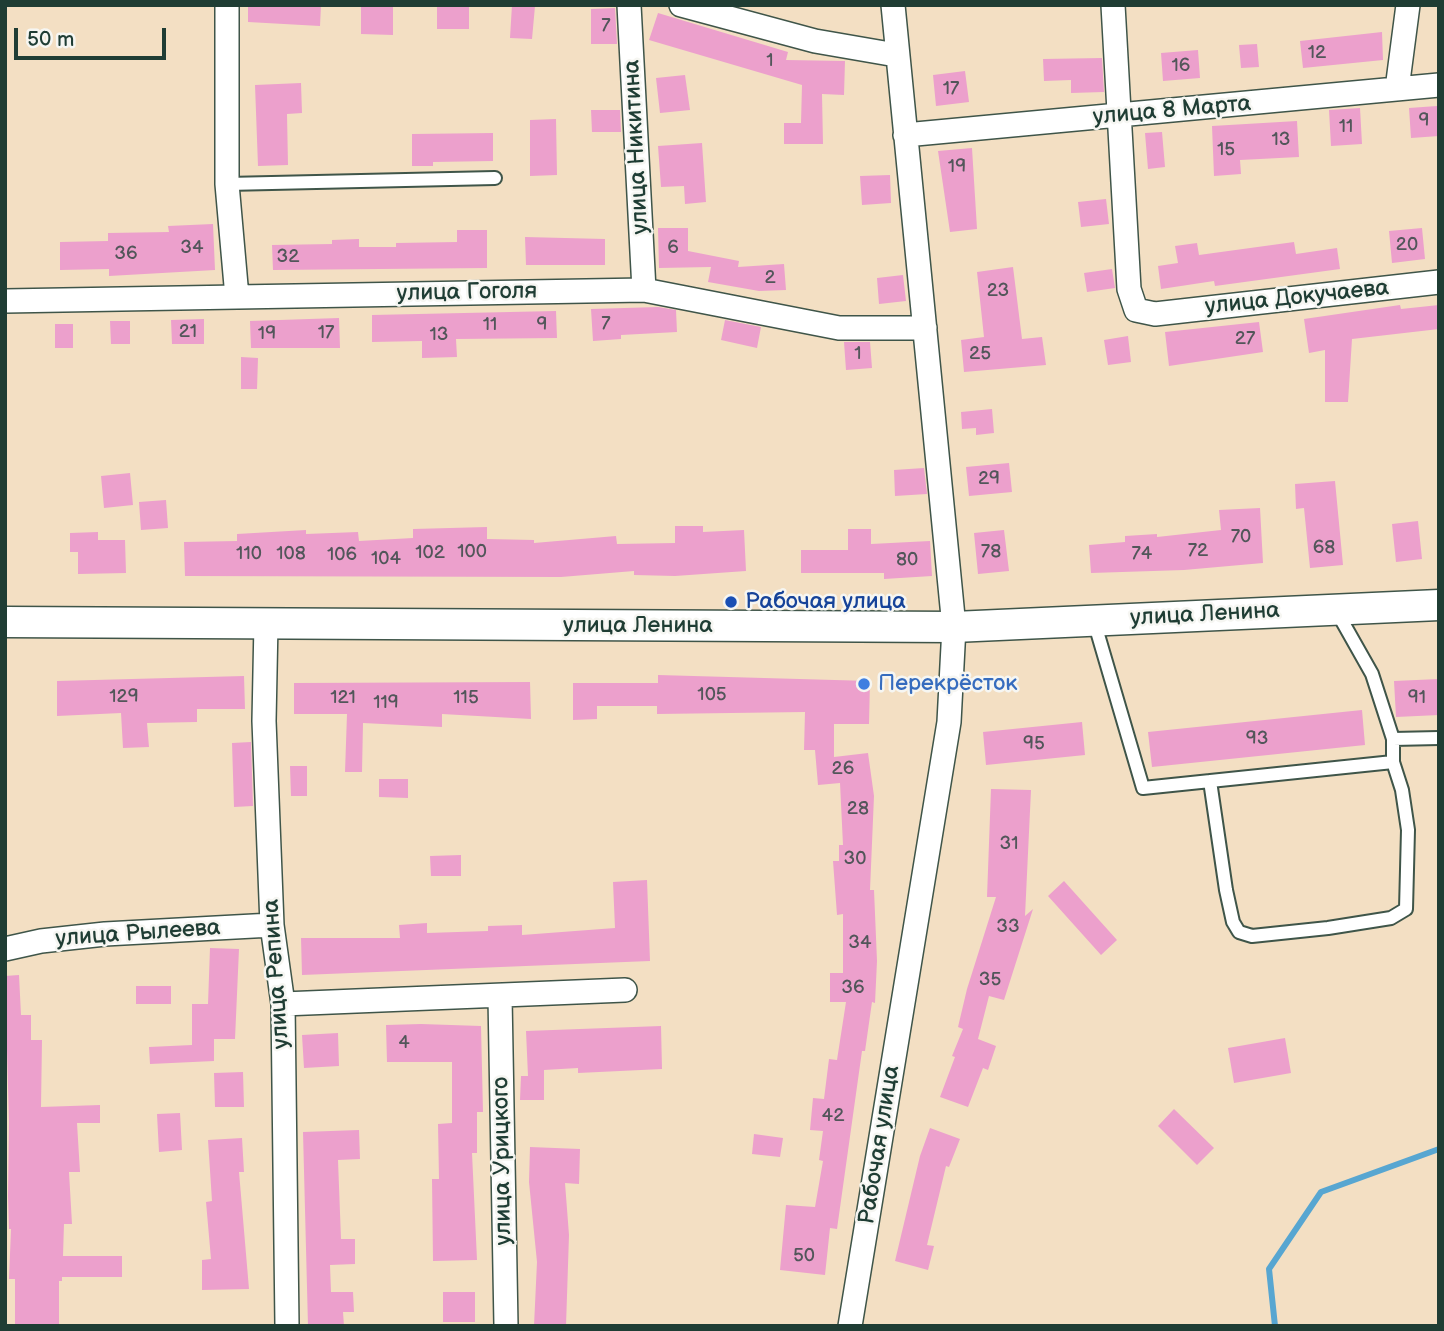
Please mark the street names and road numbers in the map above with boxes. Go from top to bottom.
street label: улица Никитина [619,59,655,235]
street label: улица 8 Марта [1092,90,1252,132]
street label: улица Докучаева [1204,275,1390,321]
street label: улица Гоголя [396,278,538,308]
street label: улица Ленина [1130,597,1280,633]
street label: улица Ленина [563,612,713,640]
street label: улица Репина [258,898,296,1050]
street label: улица Рылеева [55,914,221,954]
street label: Рабочая улица [854,1063,906,1227]
street label: улица Урицкого [488,1077,518,1245]

